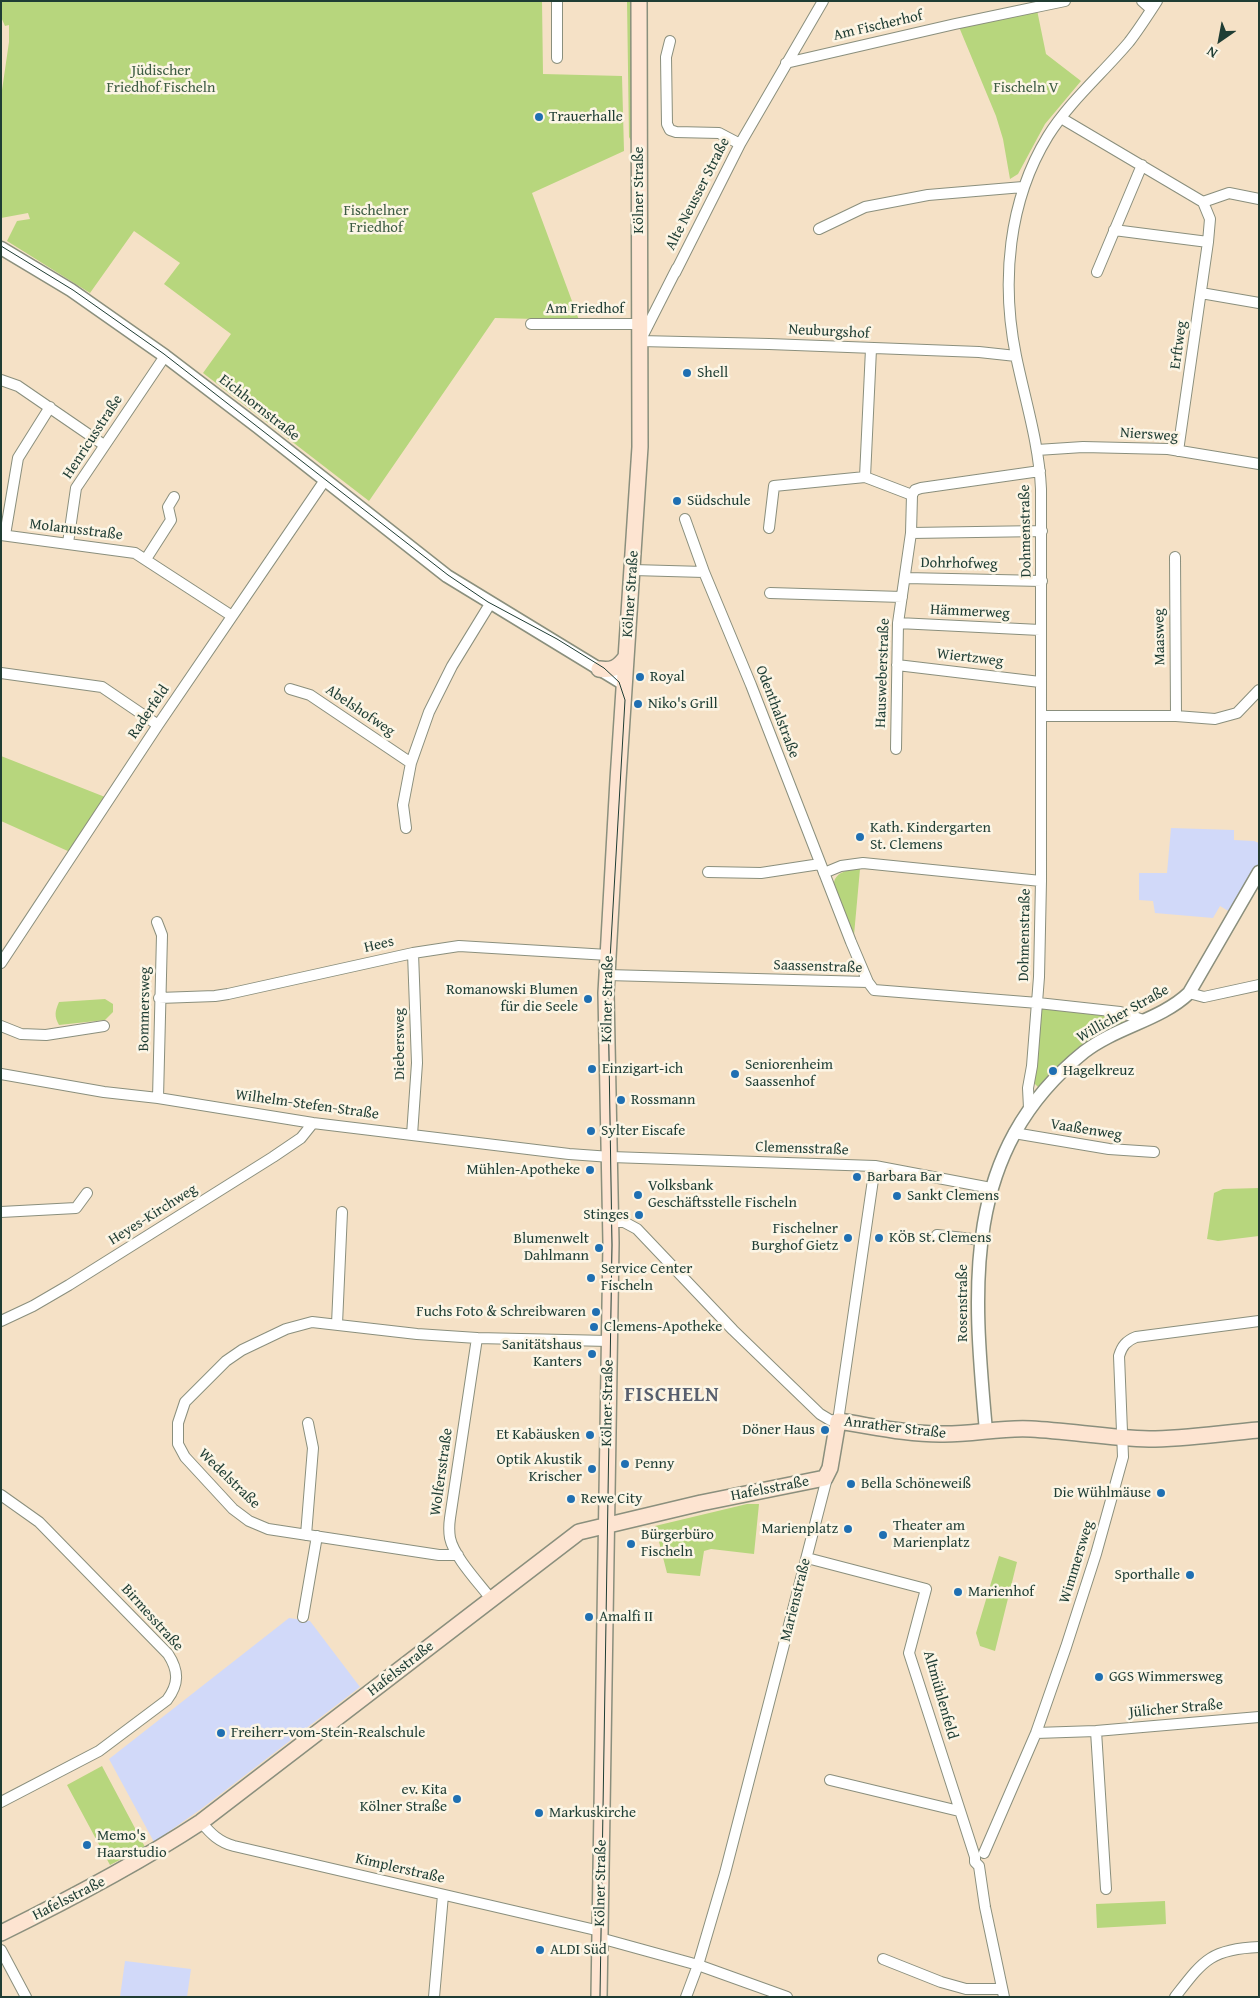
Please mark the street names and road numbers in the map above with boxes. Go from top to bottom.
street label: Am Fischerhof [832,7,924,45]
street label: Alte Neusser Straße [662,135,734,253]
street label: Kölner Straße [630,146,648,234]
street label: Am Friedhof [546,300,624,318]
street label: Erftweg [1167,320,1191,370]
street label: Neuburgshof [788,321,870,343]
street label: Eichhornstraße [215,371,303,445]
street label: Henricusstraße [59,392,127,482]
street label: Niersweg [1119,424,1179,446]
street label: Dohmenstraße [1016,484,1036,578]
street label: Molanusstraße [28,515,124,545]
street label: Kölner Straße [619,550,643,638]
street label: Dohrhofweg [920,554,998,574]
street label: Hämmerweg [930,601,1010,623]
street label: Maasweg [1151,608,1169,666]
street label: Hausweberstraße [872,618,894,728]
street label: Wiertzweg [936,645,1004,671]
street label: Odenthalstraße [751,663,803,761]
street label: Abelshofweg [322,681,398,741]
street label: Raderfeld [124,682,174,742]
street label: Dohmenstraße [1015,888,1035,982]
street label: Hees [362,933,396,957]
street label: Kölner Straße [598,955,618,1043]
street label: Saassenstraße [773,956,863,978]
street label: Bommersweg [135,967,155,1051]
street label: Willicher Straße [1074,981,1172,1047]
street label: Diebersweg [391,1008,409,1080]
street label: Wilhelm-Stefen-Straße [234,1086,380,1124]
street label: Vaaßenweg [1049,1115,1123,1145]
street label: Clemensstraße [755,1138,849,1160]
street label: Heyes-Kirchweg [105,1181,201,1249]
street label: Rosenstraße [954,1264,972,1342]
street label: Kölner Straße [598,1359,618,1447]
street label: Anrather Straße [843,1413,947,1443]
street label: Wolfersstraße [427,1427,457,1517]
street label: Wedelstraße [194,1445,264,1513]
street label: Hafelsstraße [729,1473,811,1505]
street label: Wimmersweg [1056,1518,1098,1606]
street label: Marienstraße [777,1556,815,1644]
street label: Birmesstraße [117,1581,187,1655]
street label: Hafelsstraße [364,1638,438,1700]
street label: Altmühlenfeld [919,1649,961,1741]
street label: Jülicher Straße [1128,1696,1224,1722]
street label: Kölner Straße [591,1839,611,1927]
street label: Kimplerstraße [354,1850,446,1888]
street label: Hafelsstraße [30,1873,108,1925]

